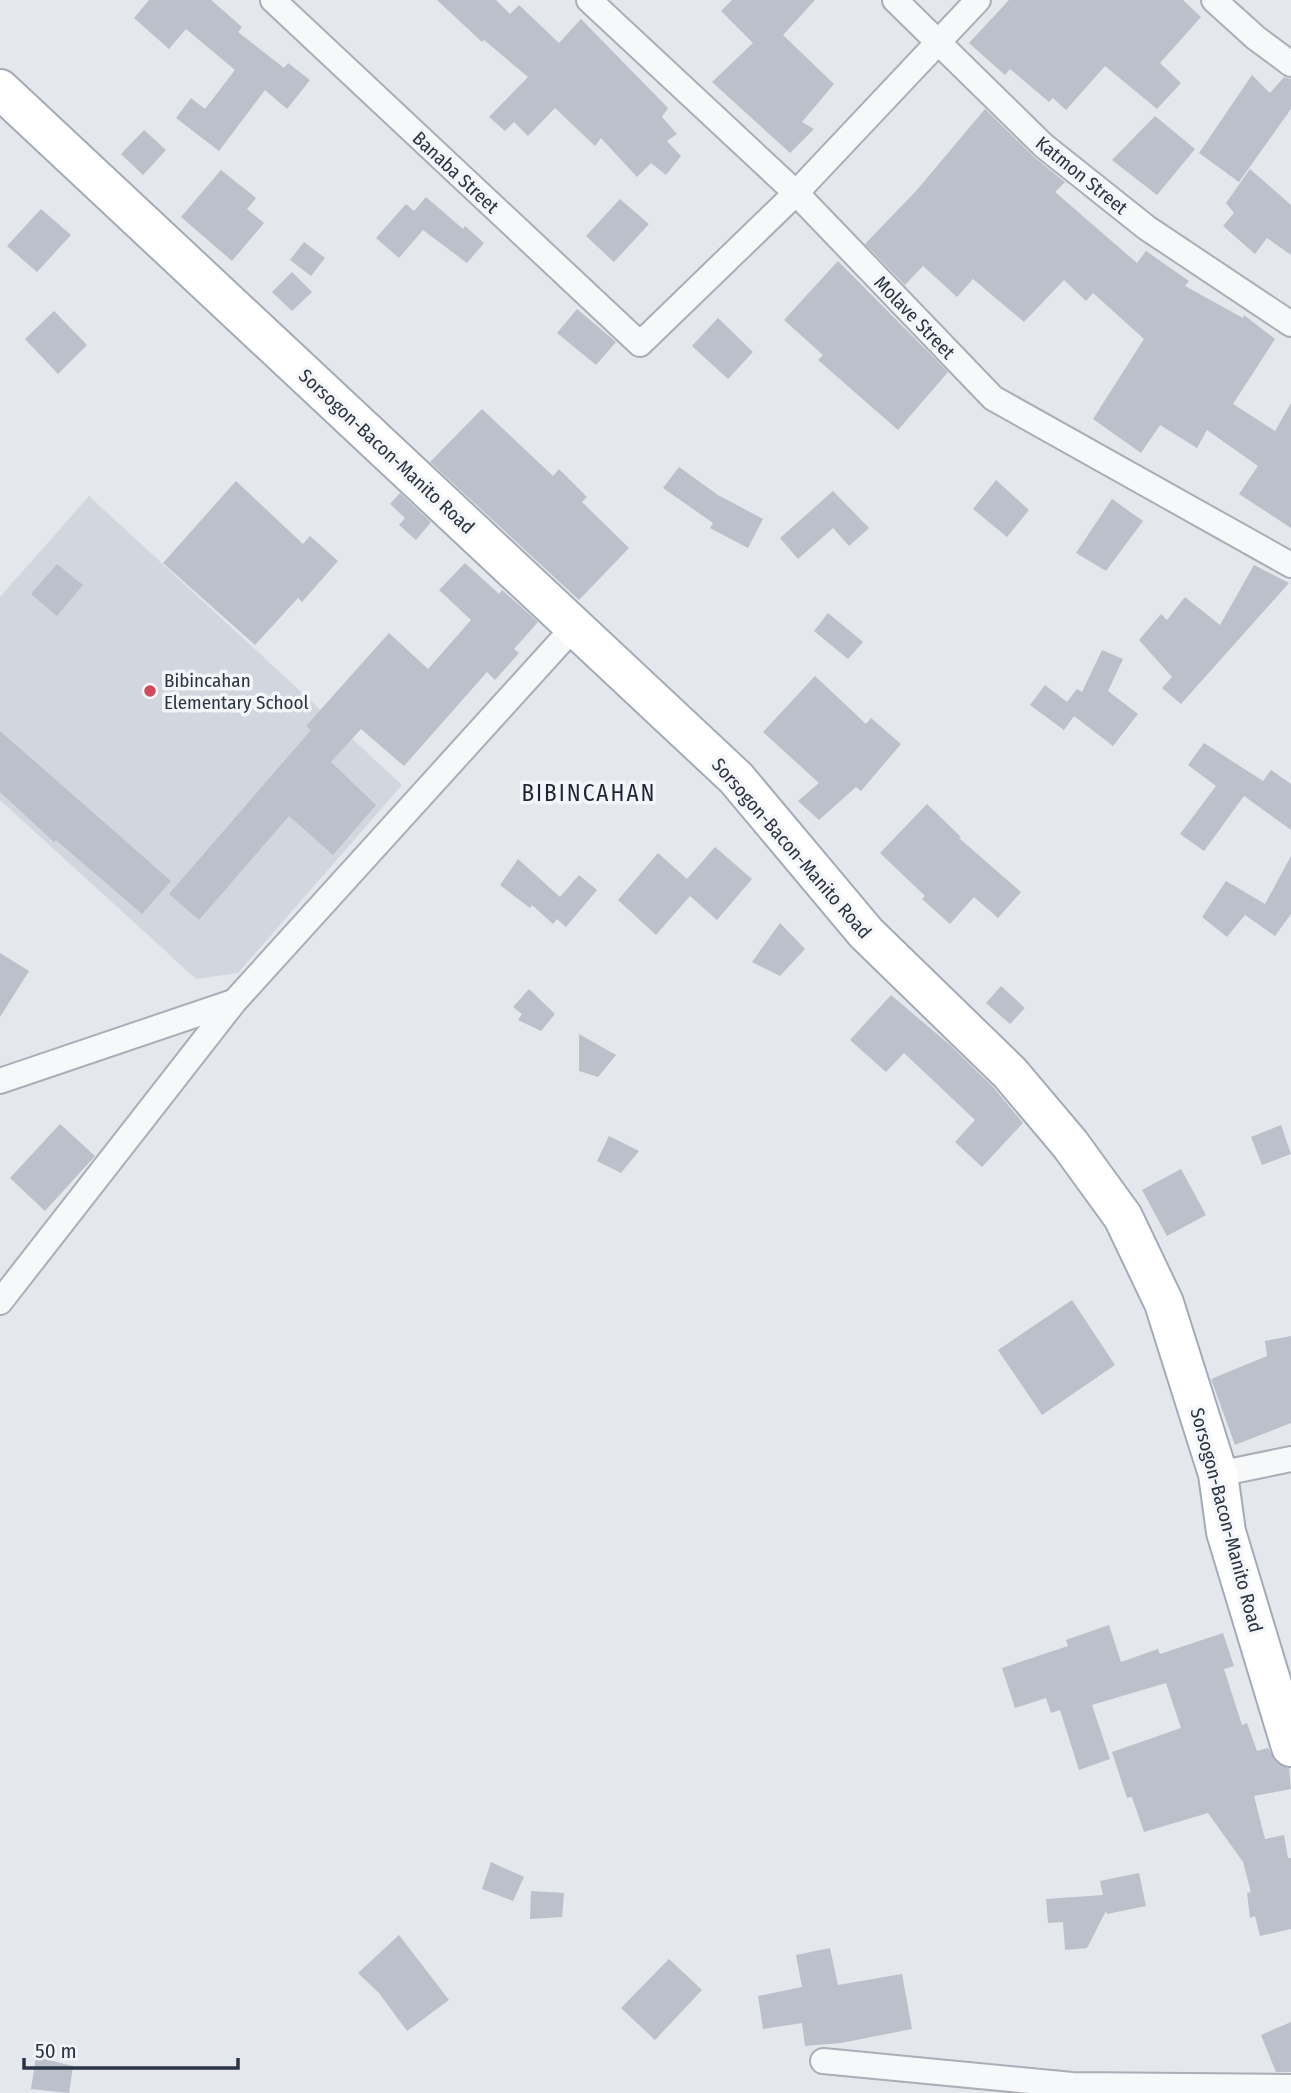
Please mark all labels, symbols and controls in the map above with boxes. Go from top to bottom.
street label: Banaba Street [408,127,504,219]
street label: Katmon Street [1031,131,1133,220]
street label: Molave Street [869,271,960,364]
street label: Sorsogon-Bacon-Manito Road [294,364,479,539]
place label: Bibincahan Elementary School [164,669,309,714]
marker: Bibincahan Elementary School [142,683,158,699]
street label: Sorsogon-Bacon-Manito Road [707,753,876,943]
district label: BIBINCAHAN [522,779,656,807]
street label: Sorsogon-Bacon-Manito Road [1185,1405,1268,1635]
scale bar [24,2026,238,2070]
text: 50 m [35,2038,77,2064]

